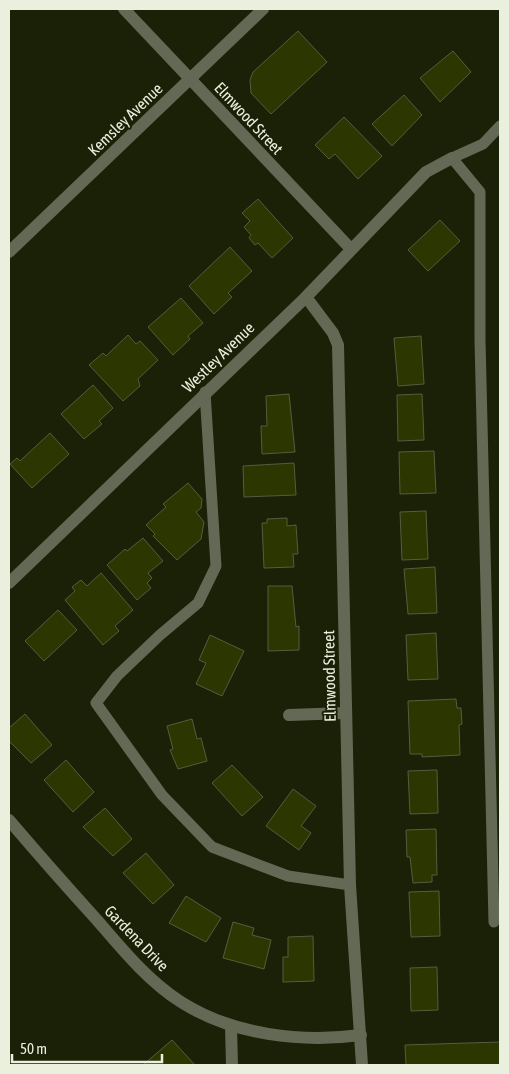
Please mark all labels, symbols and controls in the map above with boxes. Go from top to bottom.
street label: Elmwood Street [211,78,287,158]
street label: Kemsley Avenue [84,79,167,160]
street label: Westley Avenue [178,318,258,396]
street label: Elmwood Street [319,630,339,722]
street label: Gardena Drive [101,902,173,974]
scale bar [12,1032,162,1064]
text: 50 m [20,1040,47,1057]

